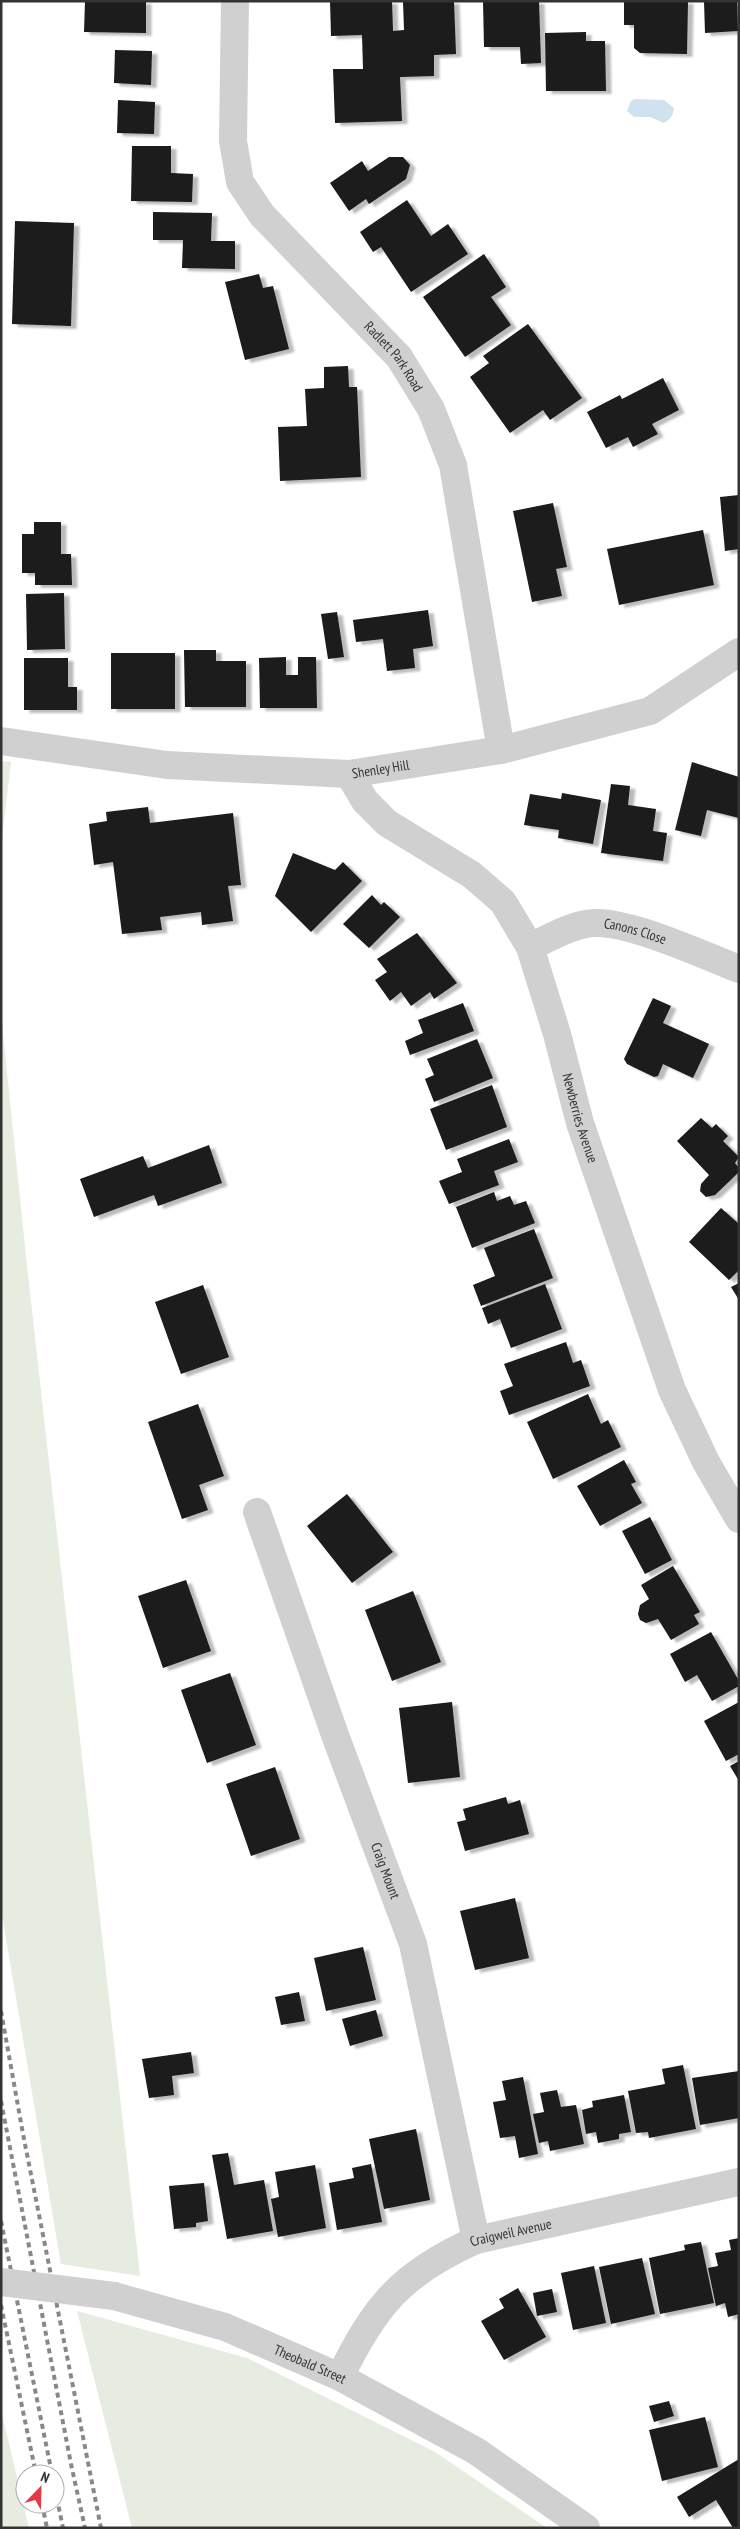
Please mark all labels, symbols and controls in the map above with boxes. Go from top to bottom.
street label: Radlett Park Road [360,317,427,395]
street label: Shenley Hill [351,755,411,782]
street label: Canons Close [603,914,669,948]
street label: Newberries Avenue [559,1071,602,1165]
street label: Craig Mount [367,1840,404,1901]
street label: Craigweil Avenue [467,2215,553,2251]
street label: Theobald Street [271,2340,350,2388]
north arrow [15,2464,65,2514]
text: N [38,2467,52,2487]

